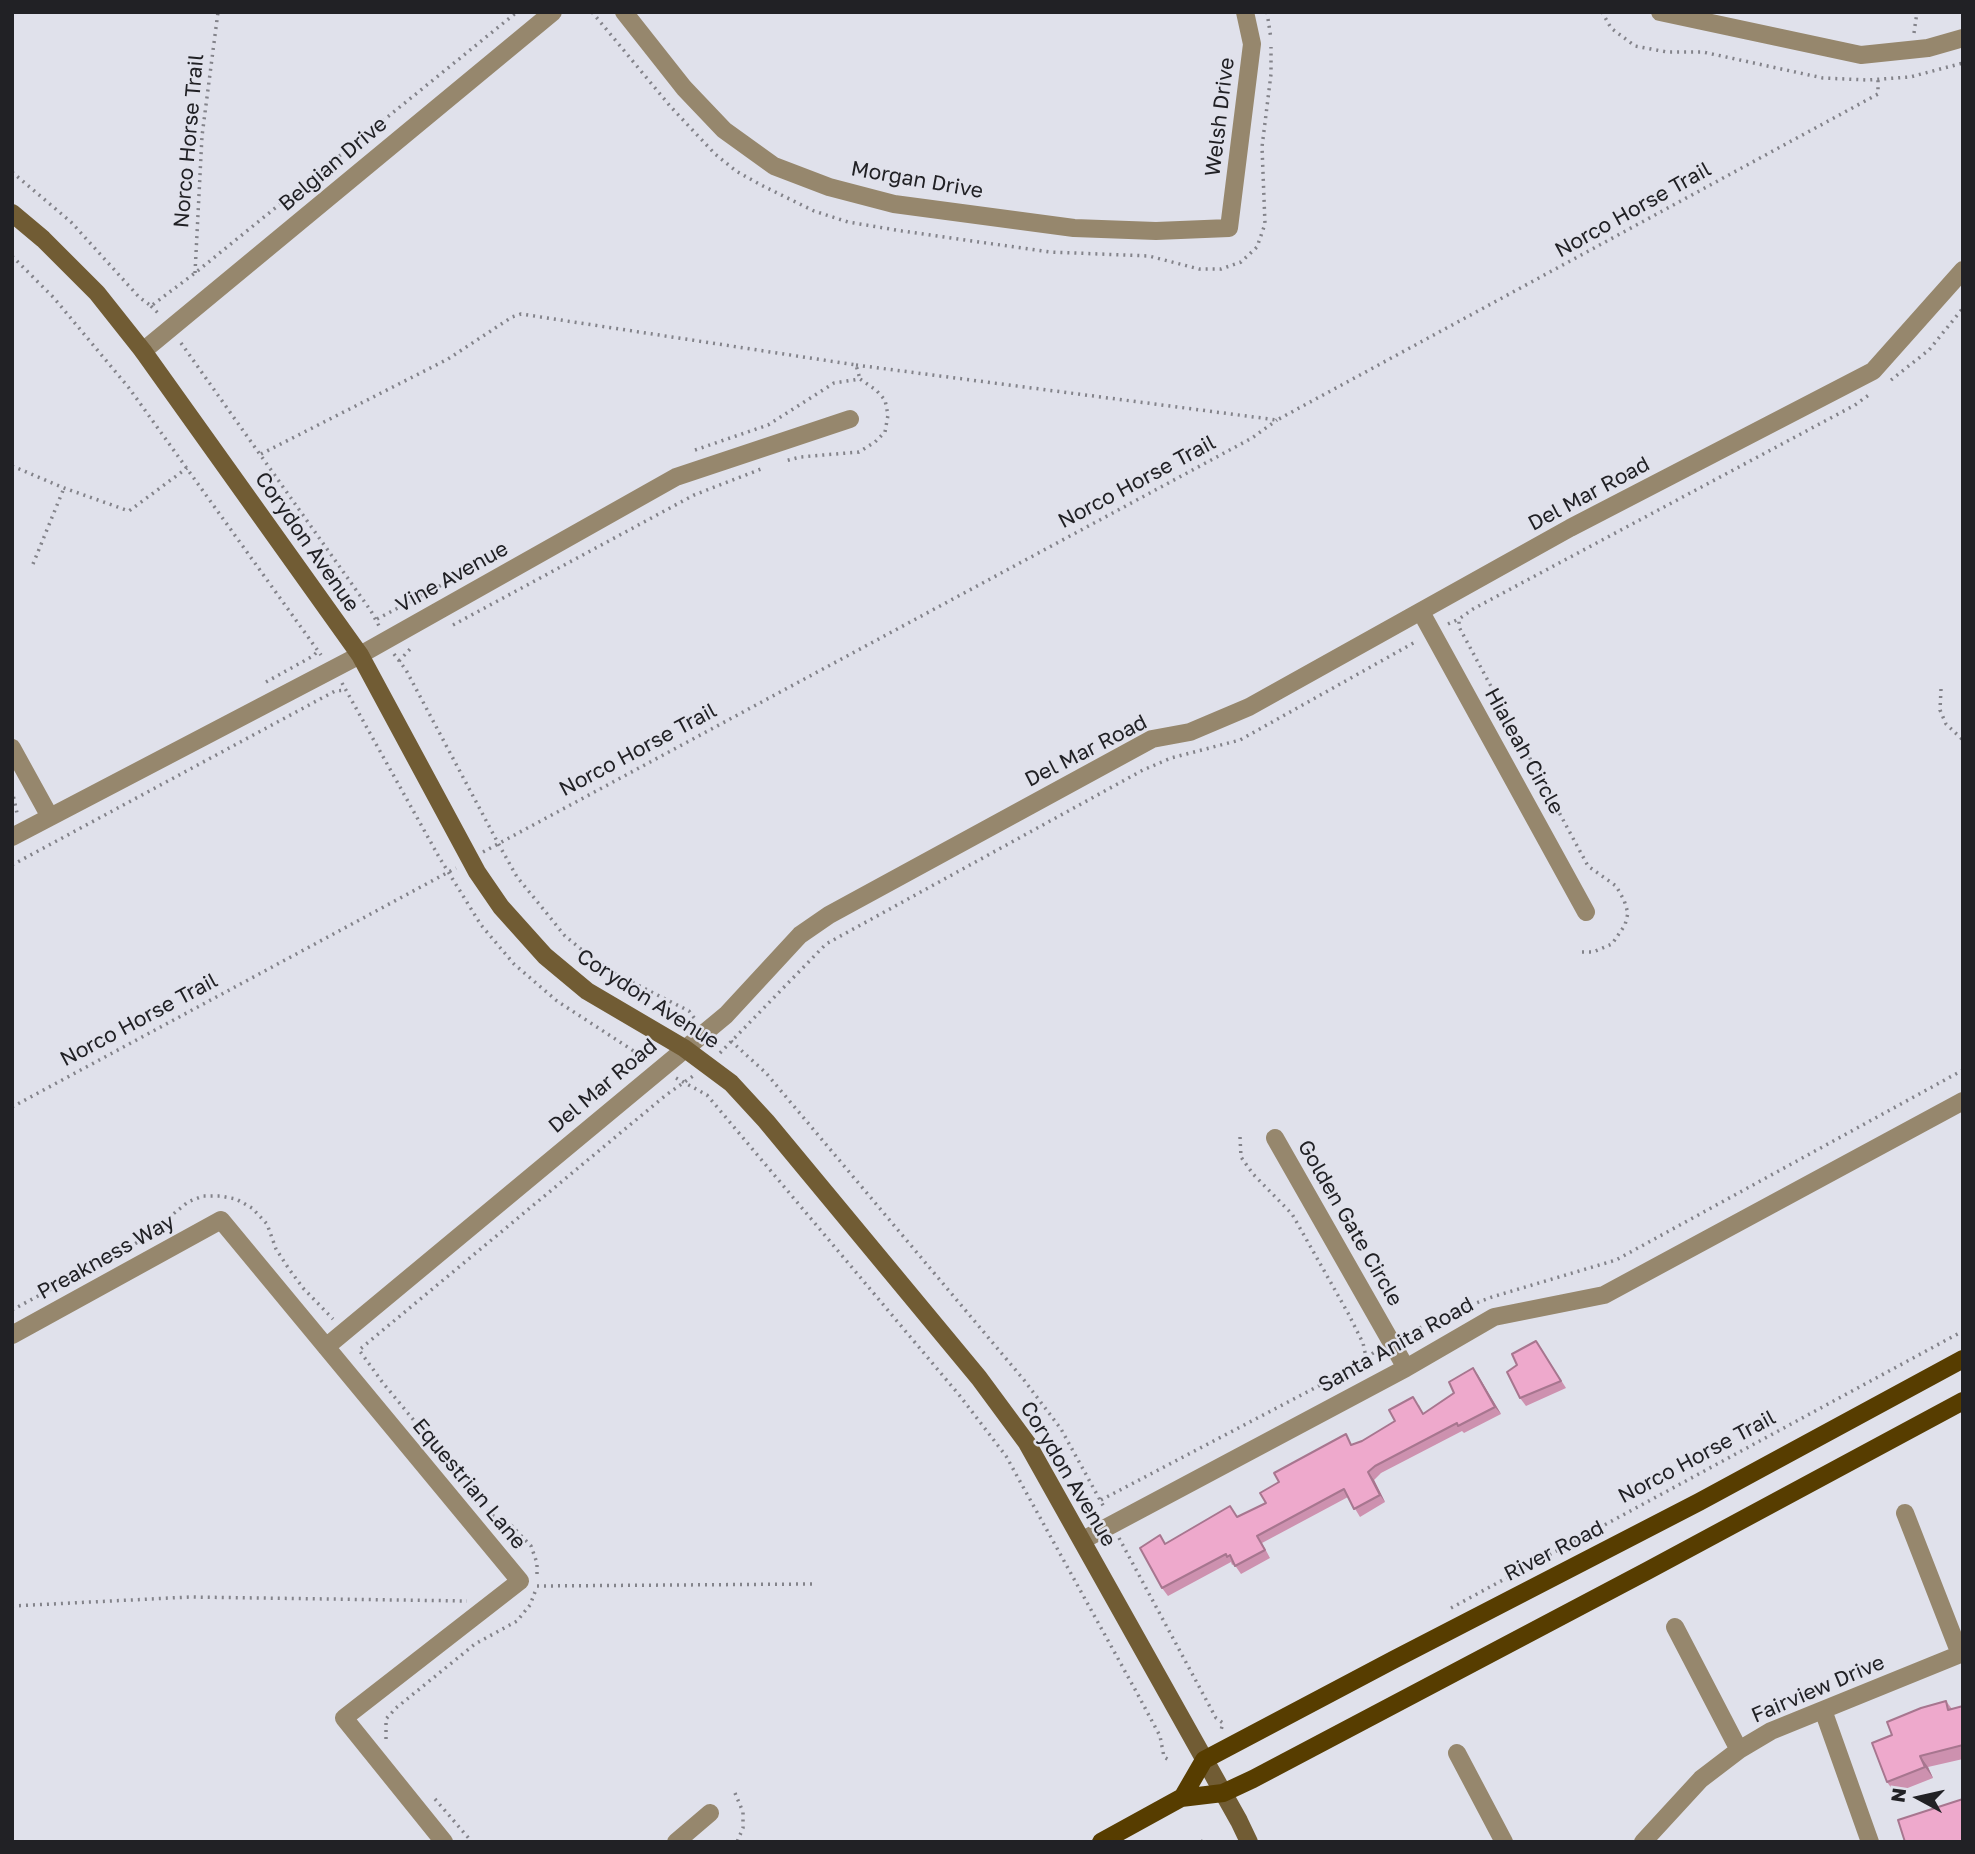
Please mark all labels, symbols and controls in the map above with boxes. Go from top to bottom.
street label: Norco Horse Trail [169,53,209,229]
street label: Welsh Drive [1200,56,1240,178]
street label: Belgian Drive [274,111,392,217]
street label: Morgan Drive [849,156,985,204]
street label: Norco Horse Trail [1551,157,1715,263]
street label: Norco Horse Trail [1054,430,1220,534]
street label: Del Mar Road [1524,451,1654,537]
street label: Corydon Avenue [249,467,365,617]
street label: Vine Avenue [392,536,512,618]
street label: Hialeah Circle [1479,684,1569,818]
street label: Norco Horse Trail [555,698,721,802]
street label: Del Mar Road [1021,709,1151,793]
street label: Corydon Avenue [572,944,724,1054]
street label: Norco Horse Trail [56,968,222,1072]
street label: Del Mar Road [544,1033,662,1139]
street label: Golden Gate Circle [1292,1136,1408,1310]
street label: Preakness Way [33,1209,179,1305]
street label: Santa Anita Road [1314,1292,1478,1398]
street label: Corydon Avenue [1015,1397,1121,1551]
street label: Norco Horse Trail [1614,1405,1780,1509]
street label: Equestrian Lane [407,1413,531,1555]
street label: River Road [1500,1515,1608,1587]
street label: Fairview Drive [1748,1650,1888,1728]
north arrow [1884,1763,1954,1833]
text: N [1885,1786,1910,1804]

